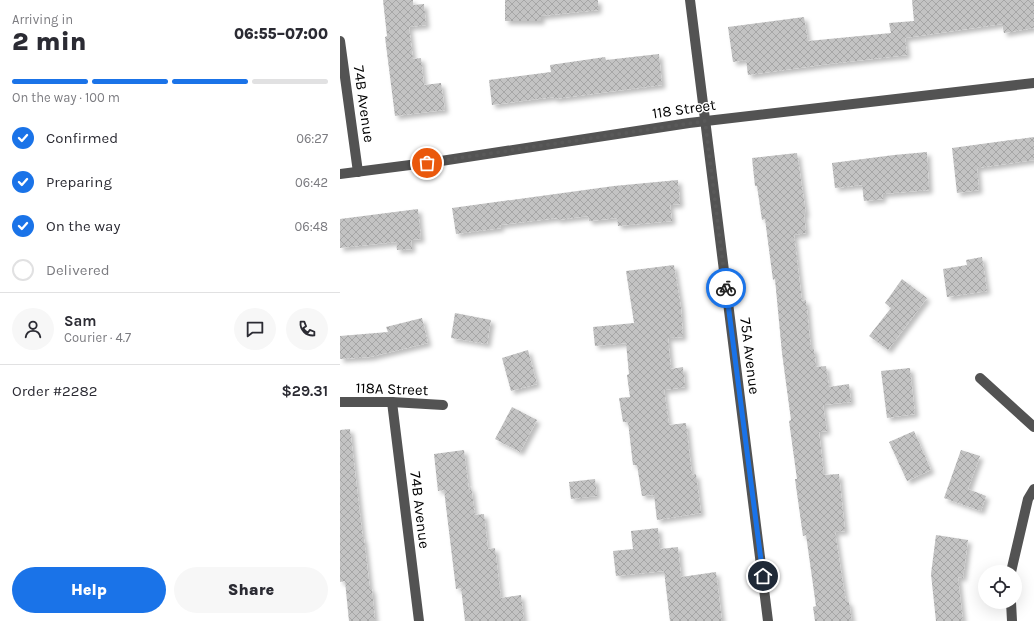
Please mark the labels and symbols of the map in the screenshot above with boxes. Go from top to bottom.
street label: 74B Avenue [350,64,378,144]
street label: 118 Street [651,96,717,122]
pin [410,146,444,180]
courier [706,268,746,308]
street label: 75A Avenue [736,317,764,395]
street label: 118A Street [355,379,429,399]
street label: 74B Avenue [406,470,434,550]
pin [746,559,780,593]

